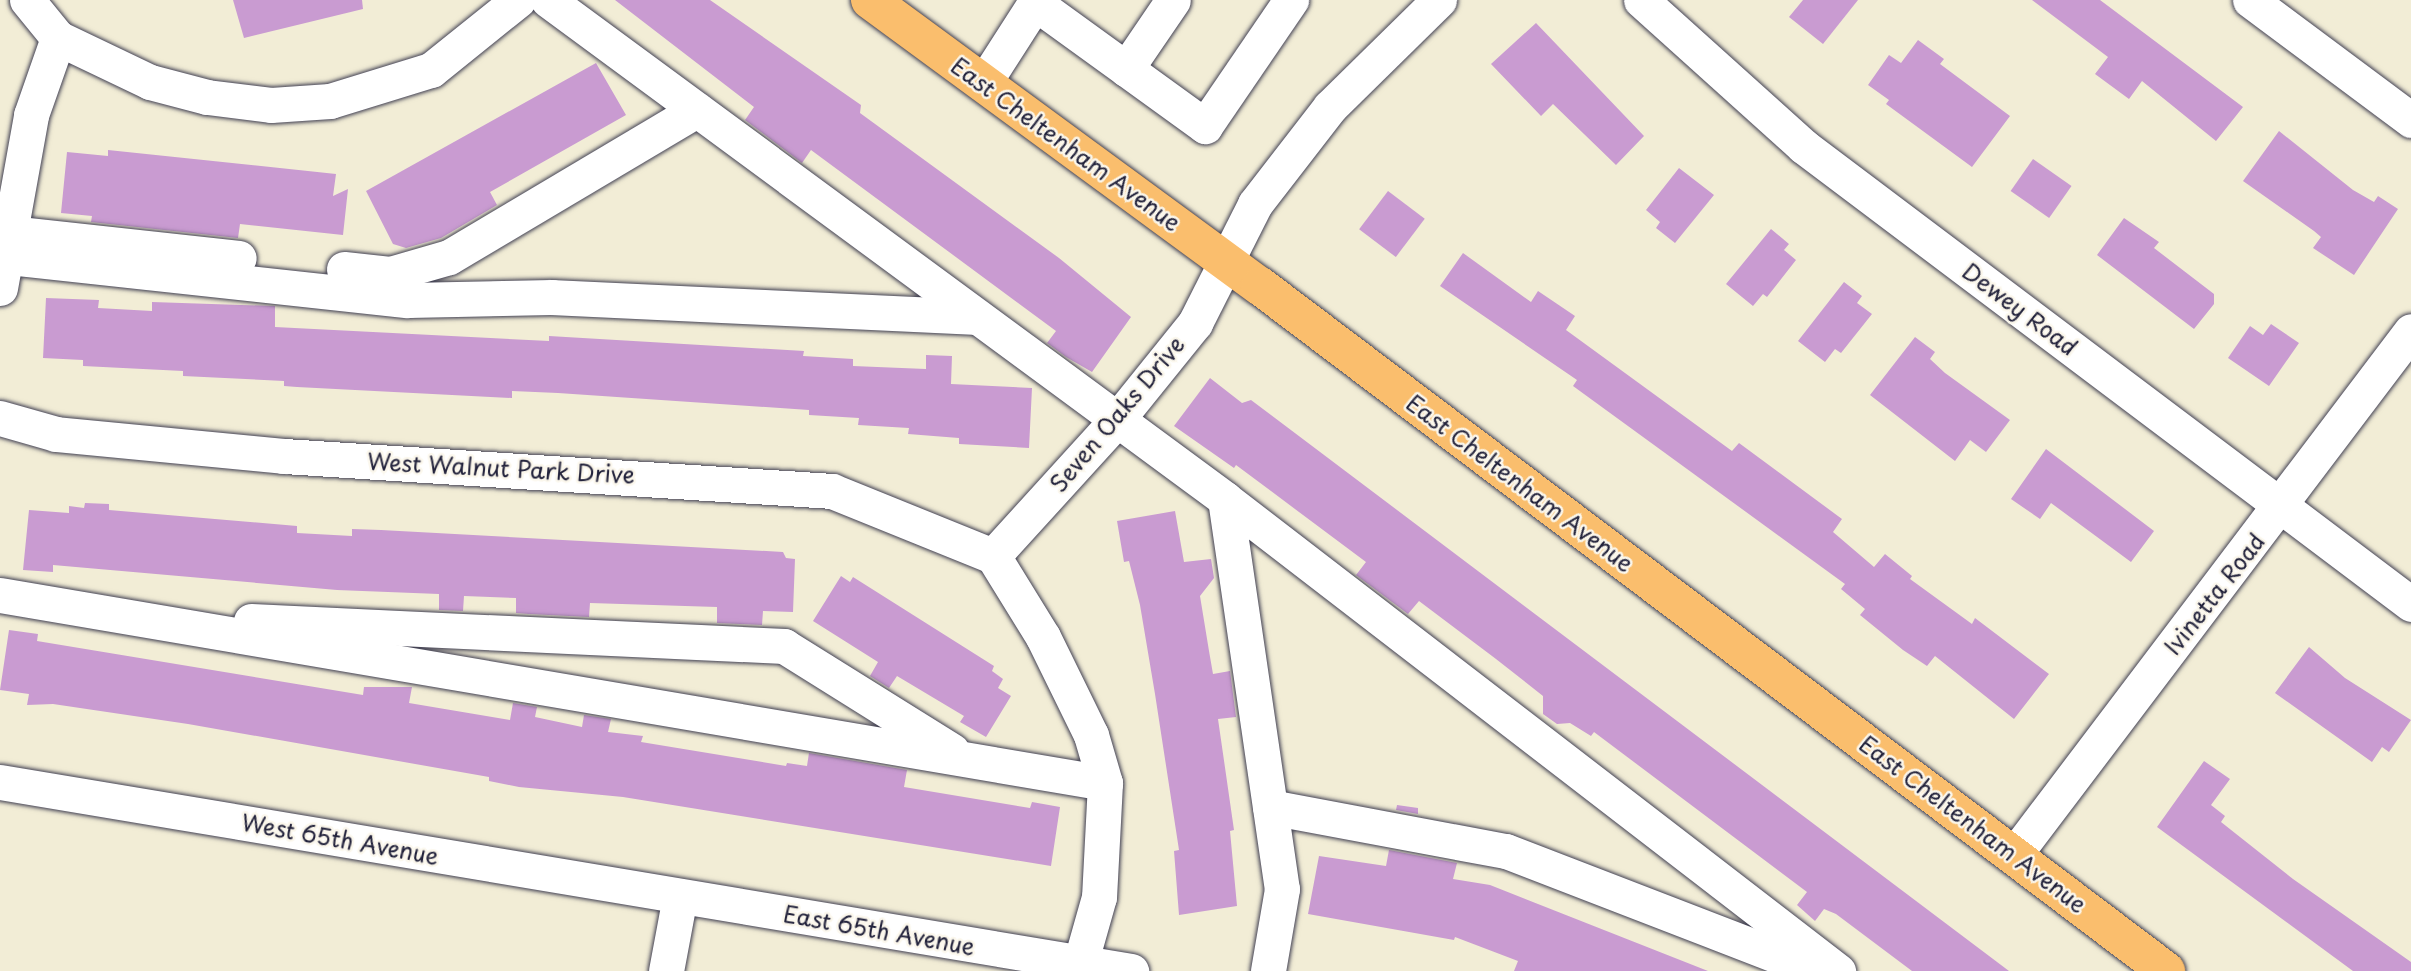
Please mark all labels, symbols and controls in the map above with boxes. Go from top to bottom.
street label: East Cheltenham Avenue [946,52,1186,236]
street label: Dewey Road [1957,257,2083,361]
street label: Seven Oaks Drive [1044,331,1190,497]
street label: East Cheltenham Avenue [1402,389,1638,577]
street label: West Walnut Park Drive [368,447,634,489]
street label: Ivinetta Road [2158,527,2270,661]
street label: East Cheltenham Avenue [1855,730,2091,918]
street label: West 65th Avenue [239,808,441,870]
street label: East 65th Avenue [781,900,977,960]

